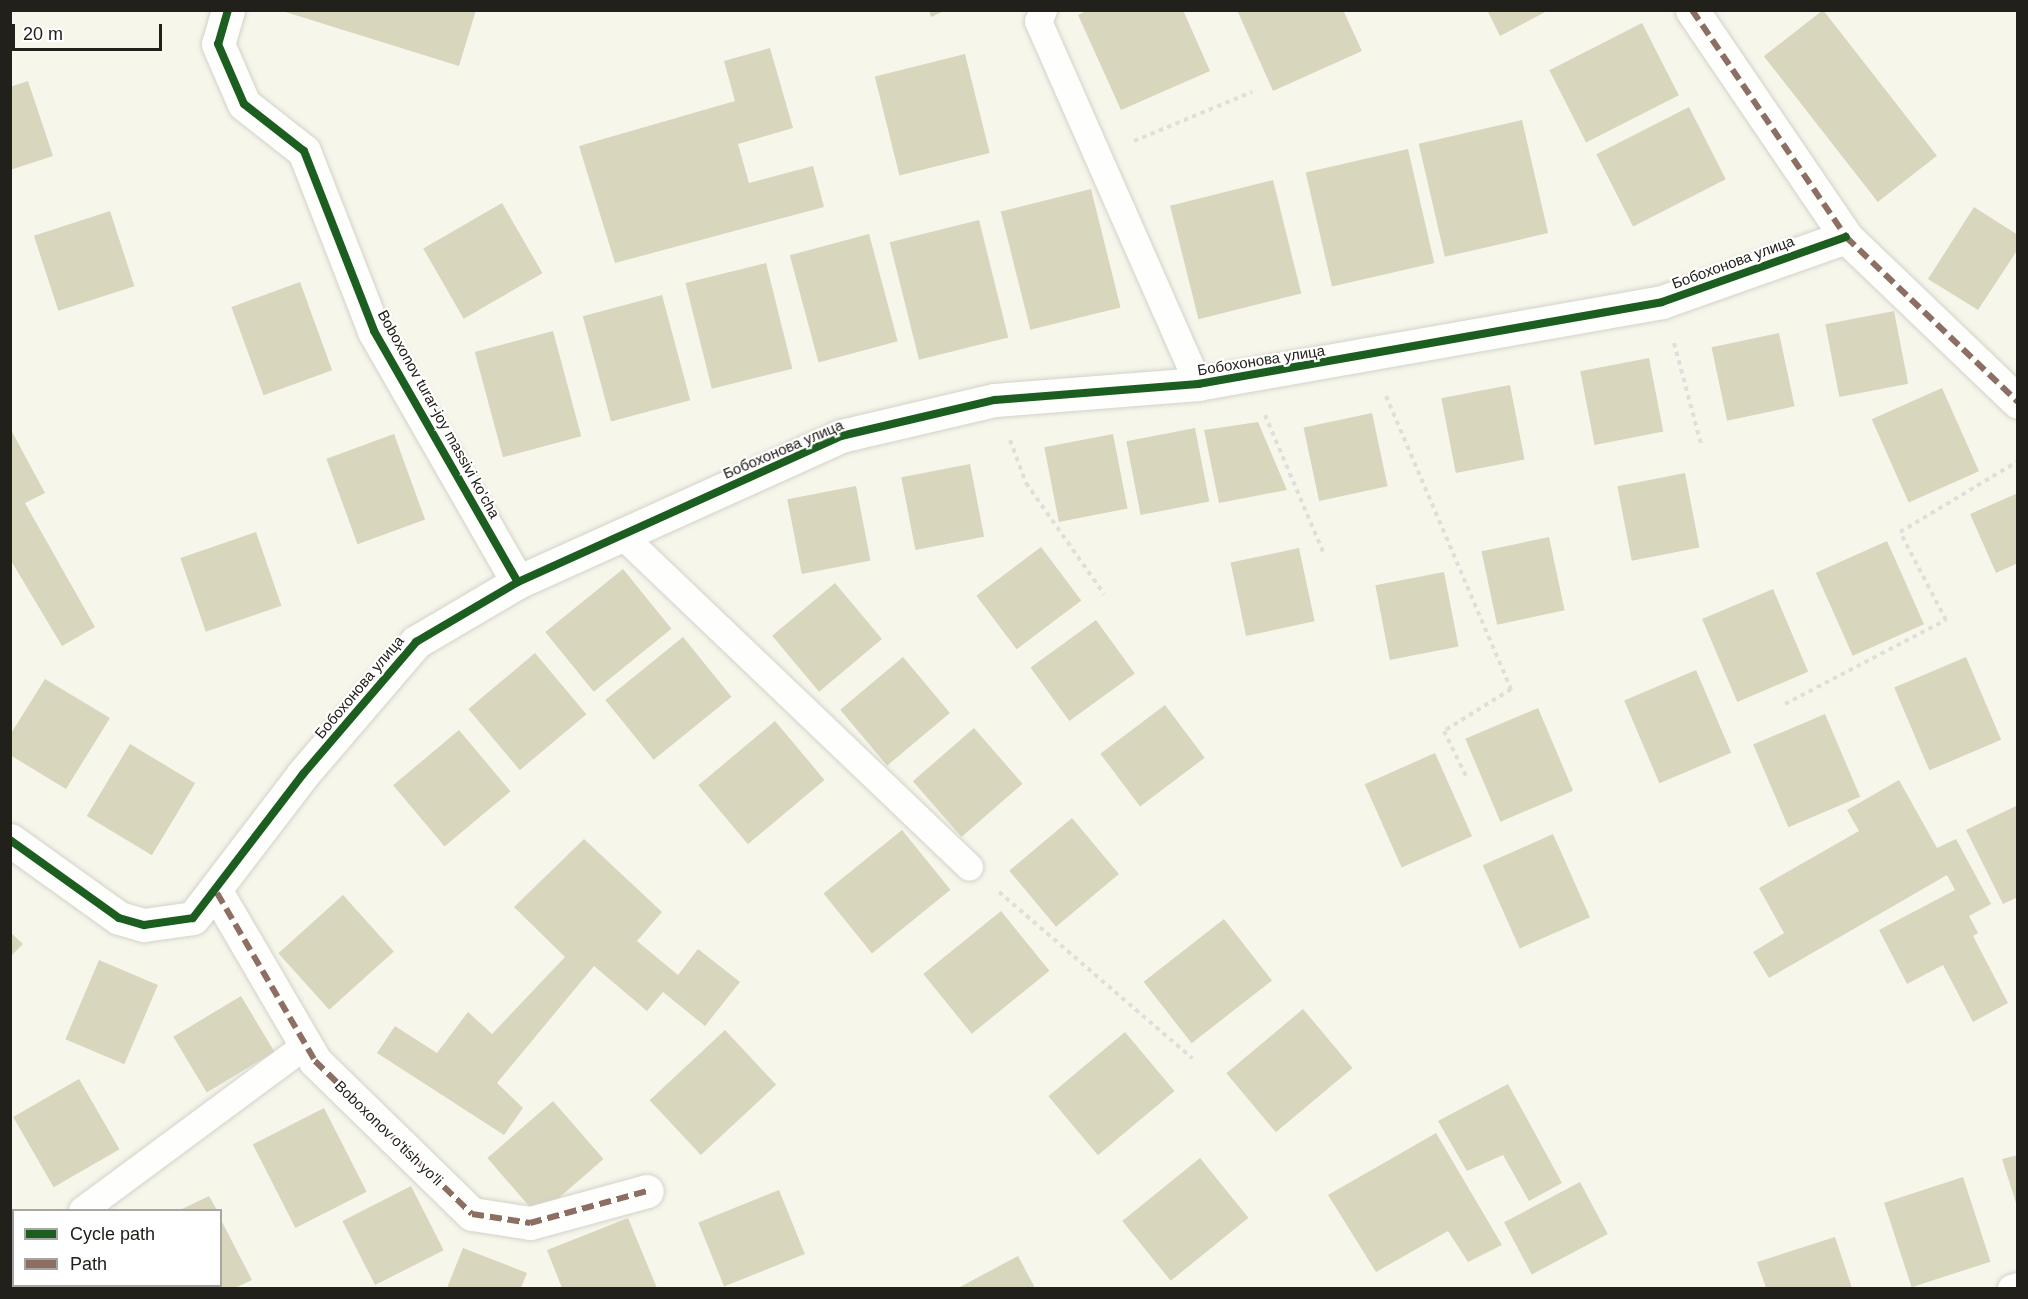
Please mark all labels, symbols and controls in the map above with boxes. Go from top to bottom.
scale bar [15,12,165,50]
text: 20 m [23,24,63,44]
street label: Бобохонова улица [1669,232,1797,292]
street label: Boboxonov turar-joy massivi ko'cha [374,307,504,521]
street label: Бобохонова улица [1196,341,1326,379]
street label: Бобохонова улица [720,416,846,482]
street label: Бобохонова улица [311,632,407,742]
street label: Boboxonov o'tish yo'li [331,1077,447,1189]
legend [12,1209,222,1287]
text: Cycle path [70,1224,155,1244]
text: Path [70,1254,107,1274]

